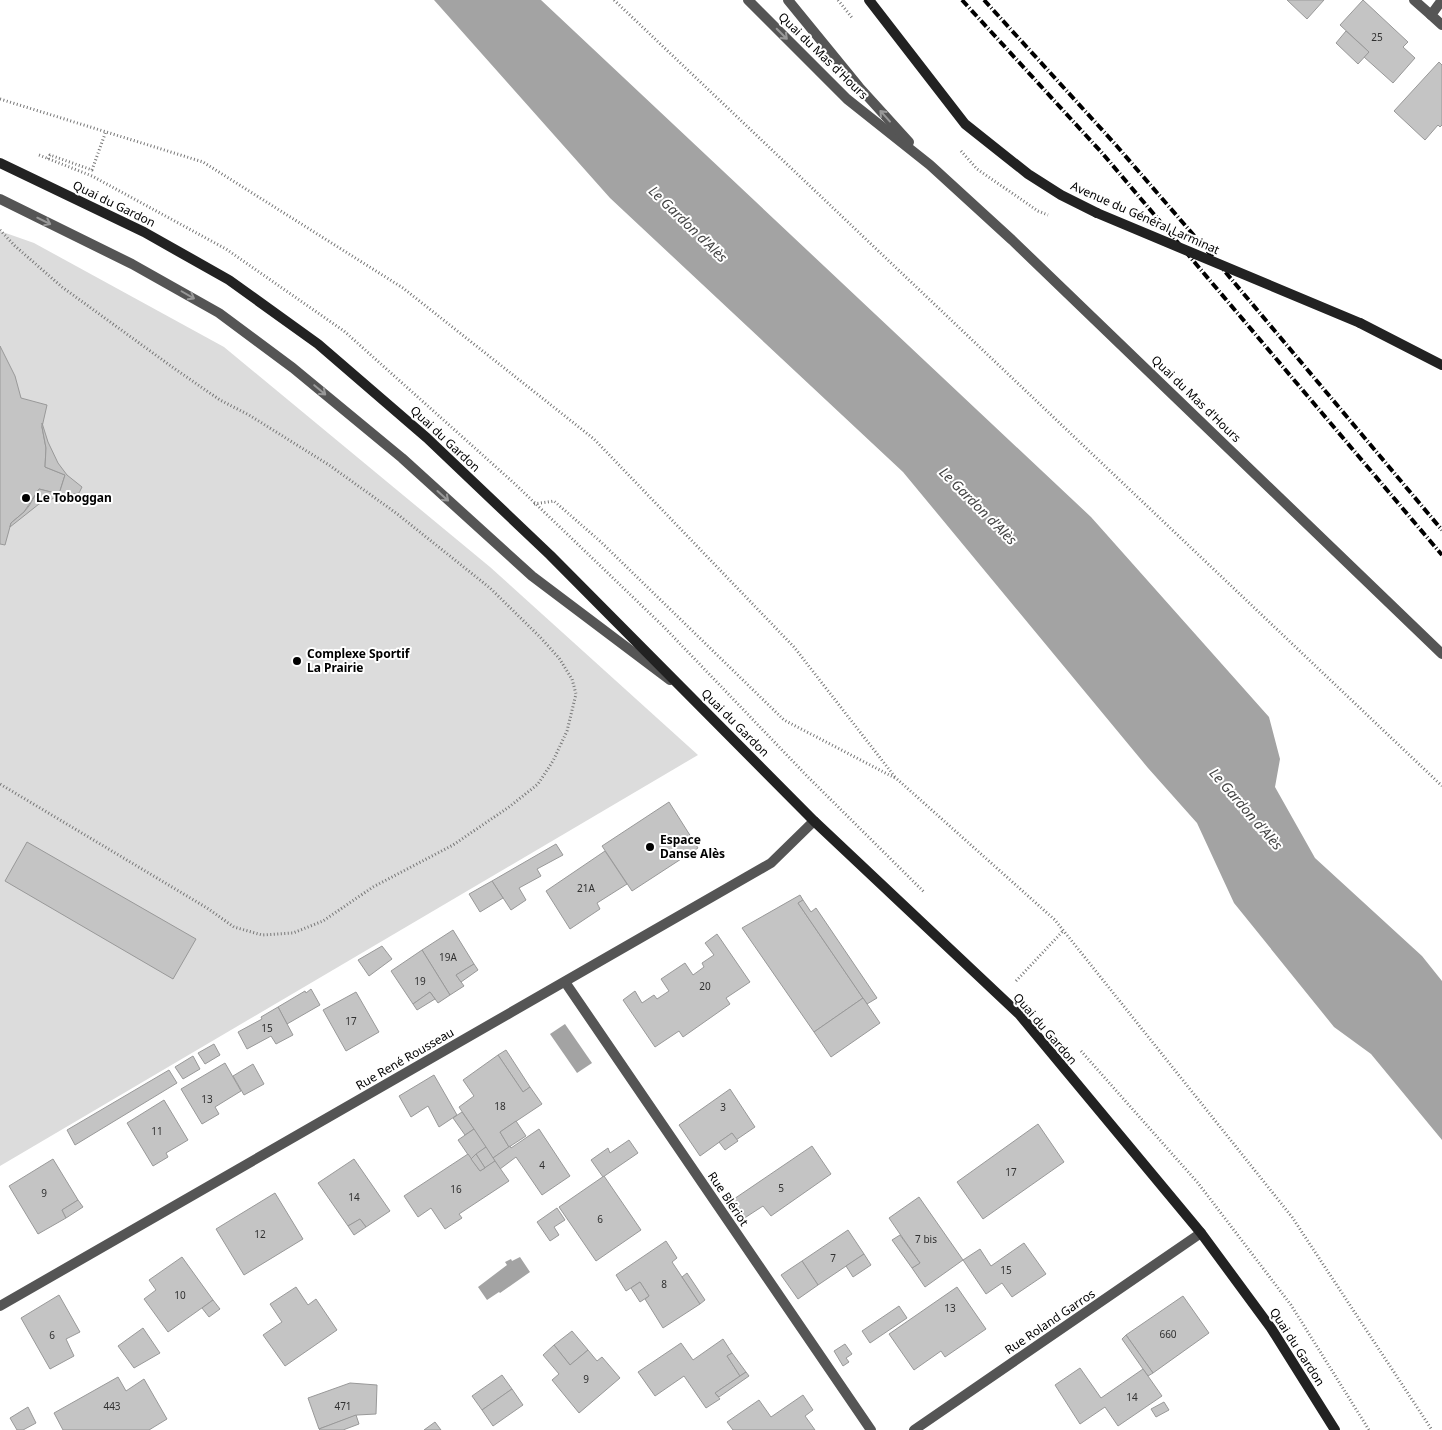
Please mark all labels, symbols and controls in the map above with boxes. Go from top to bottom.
street label: Quai du Mas d'Hours [775,8,872,103]
one-way arrow [776,28,788,41]
house number: 25 [1371,30,1383,44]
one-way arrow [880,110,891,123]
street label: Quai du Gardon [70,176,158,231]
street label: Avenue du Général Larminat [1068,177,1223,258]
water label: Le Gardon d'Alès [645,181,732,266]
one-way arrow [36,217,51,226]
one-way arrow [180,291,195,301]
street label: Quai du Mas d'Hours [1148,351,1245,446]
one-way arrow [313,384,326,395]
street label: Quai du Gardon [407,402,484,476]
water label: Le Gardon d'Alès [935,463,1021,549]
place label: Le Toboggan [36,489,112,506]
one-way arrow [437,490,450,502]
marker: Le Toboggan [20,492,32,504]
place label: Complexe Sportif La Prairie [307,645,411,676]
marker: Complexe Sportif La Prairie [291,655,303,667]
street label: Quai du Gardon [698,685,773,760]
water label: Le Gardon d'Alès [1206,764,1287,854]
place label: Espace Danse Alès [660,831,725,862]
marker: Espace Danse Alès [644,841,656,853]
house number: 21A [577,881,596,895]
house number: 19A [439,950,458,964]
house number: 19 [414,974,426,988]
house number: 20 [699,979,711,993]
street label: Quai du Gardon [1009,989,1081,1068]
house number: 17 [345,1014,357,1028]
house number: 15 [261,1021,273,1035]
street label: Rue René Rousseau [352,1023,457,1094]
house number: 13 [201,1092,213,1106]
house number: 18 [494,1099,506,1113]
house number: 3 [720,1100,726,1114]
house number: 11 [151,1124,163,1138]
house number: 4 [539,1158,545,1172]
house number: 17 [1005,1165,1017,1179]
street label: Rue Blériot [704,1168,753,1230]
house number: 5 [778,1181,784,1195]
house number: 16 [450,1182,462,1196]
house number: 9 [41,1186,47,1200]
house number: 14 [348,1190,360,1204]
house number: 6 [597,1212,603,1226]
house number: 12 [254,1227,266,1241]
house number: 7 bis [915,1232,937,1246]
house number: 7 [830,1251,836,1265]
house number: 15 [1000,1263,1012,1277]
house number: 8 [661,1277,667,1291]
street label: Rue Roland Garros [1001,1285,1098,1358]
house number: 10 [174,1288,186,1302]
house number: 13 [944,1301,956,1315]
street label: Quai du Gardon [1266,1304,1329,1389]
house number: 660 [1159,1327,1177,1341]
house number: 6 [49,1328,55,1342]
house number: 9 [583,1372,589,1386]
house number: 14 [1126,1390,1138,1404]
house number: 443 [103,1399,121,1413]
house number: 471 [334,1399,352,1413]

